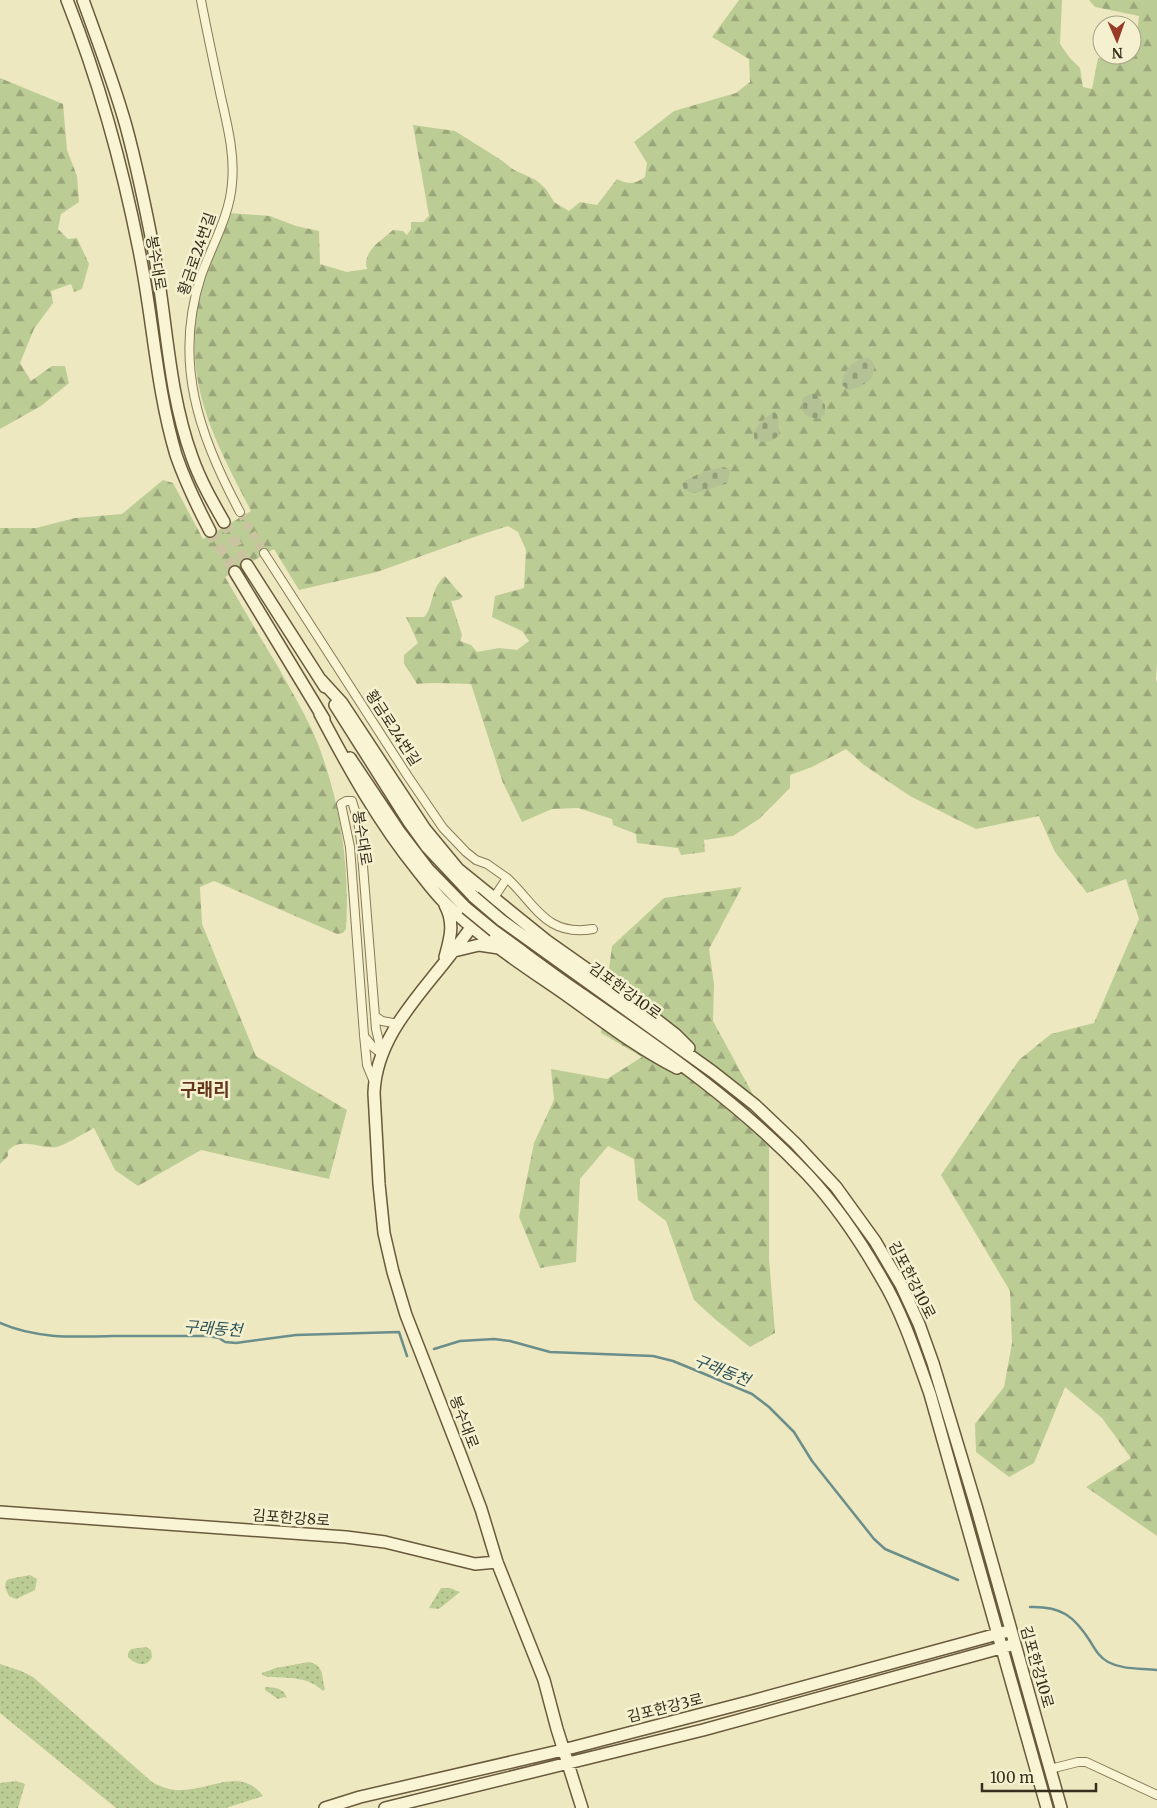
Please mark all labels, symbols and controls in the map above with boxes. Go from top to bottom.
north arrow [1092,15,1142,65]
text: N [1112,44,1123,62]
street label: 황금로24번길 [173,210,220,298]
street label: 봉수대로 [142,234,171,292]
street label: 황금로24번길 [362,686,425,769]
street label: 봉수대로 [349,809,376,867]
street label: 김포한강10로 [585,958,665,1023]
district label: 구래리 [180,1078,230,1101]
street label: 김포한강10로 [885,1238,940,1322]
water label: 구래동천 [183,1316,245,1340]
water label: 구래동천 [691,1350,755,1391]
street label: 봉수대로 [446,1393,483,1451]
street label: 김포한강8로 [251,1505,331,1530]
street label: 김포한강10로 [1017,1623,1058,1710]
street label: 김포한강3로 [625,1689,705,1726]
scale bar [982,1760,1096,1792]
text: 100 m [990,1768,1034,1787]

